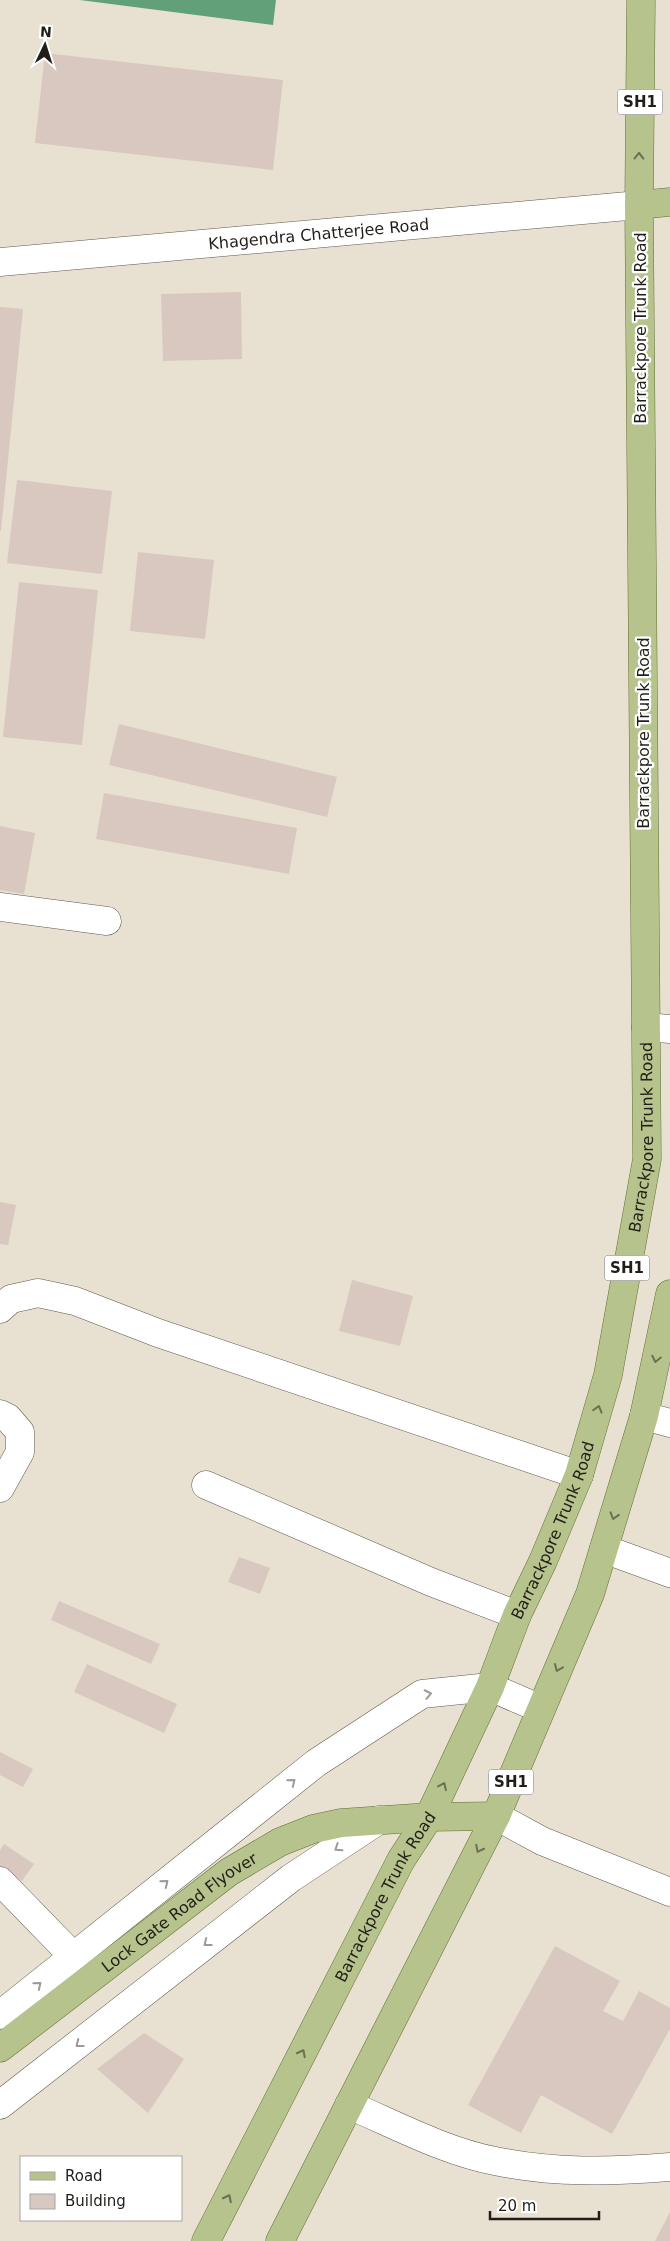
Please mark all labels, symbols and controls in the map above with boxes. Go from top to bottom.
north arrow [20,20,70,70]
text: N [40,24,52,40]
road number: SH1 [618,90,662,114]
one-way arrow [634,152,644,160]
street label: Khagendra Chatterjee Road [207,215,430,253]
street label: Barrackpore Trunk Road [631,232,650,424]
street label: Barrackpore Trunk Road [634,637,653,829]
street label: Barrackpore Trunk Road [625,1042,657,1234]
road number: SH1 [604,1256,650,1280]
one-way arrow [651,1355,662,1364]
one-way arrow [593,1406,603,1414]
street label: Barrackpore Trunk Road [507,1439,598,1623]
one-way arrow [609,1511,619,1520]
one-way arrow [554,1663,565,1672]
one-way arrow [423,1689,432,1700]
road number: SH1 [488,1770,534,1794]
one-way arrow [286,1779,295,1787]
one-way arrow [437,1782,448,1791]
street label: Barrackpore Trunk Road [331,1808,440,1985]
one-way arrow [335,1842,344,1851]
one-way arrow [475,1844,485,1853]
street label: Lock Gate Road Flyover [98,1848,261,1976]
one-way arrow [159,1881,168,1889]
one-way arrow [204,1938,213,1946]
one-way arrow [32,1982,41,1990]
one-way arrow [76,2038,85,2047]
one-way arrow [296,2049,306,2058]
legend [20,2156,182,2221]
text: Road [65,2167,103,2185]
scale bar [490,2188,599,2220]
text: Building [65,2192,126,2210]
one-way arrow [222,2194,232,2203]
text: 20 m [498,2197,536,2215]

